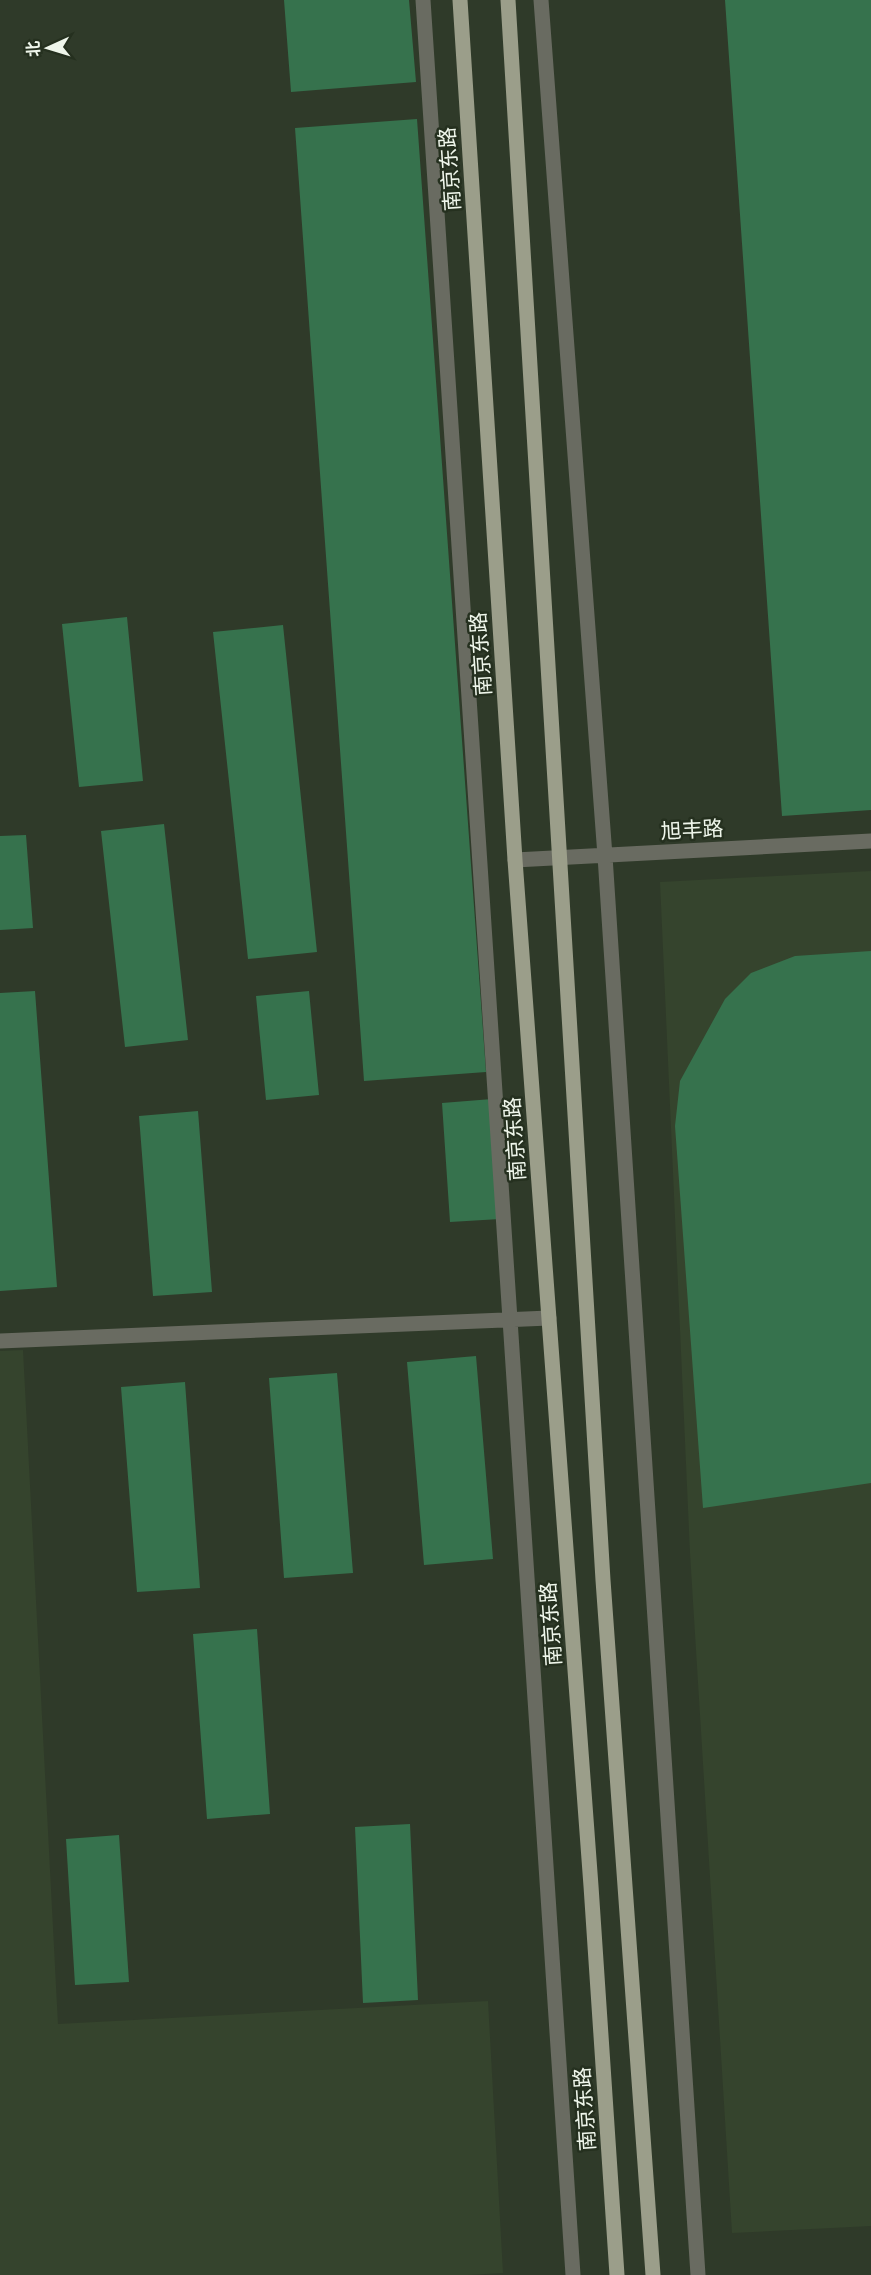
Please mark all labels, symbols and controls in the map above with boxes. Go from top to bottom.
north arrow [18,18,78,78]
text: 北 [23,40,44,58]
street label: 南京东路 [434,126,465,212]
street label: 南京东路 [465,611,496,697]
street label: 旭丰路 [660,815,724,844]
street label: 南京东路 [499,1096,530,1182]
street label: 南京东路 [535,1581,566,1667]
street label: 南京东路 [569,2066,600,2152]

